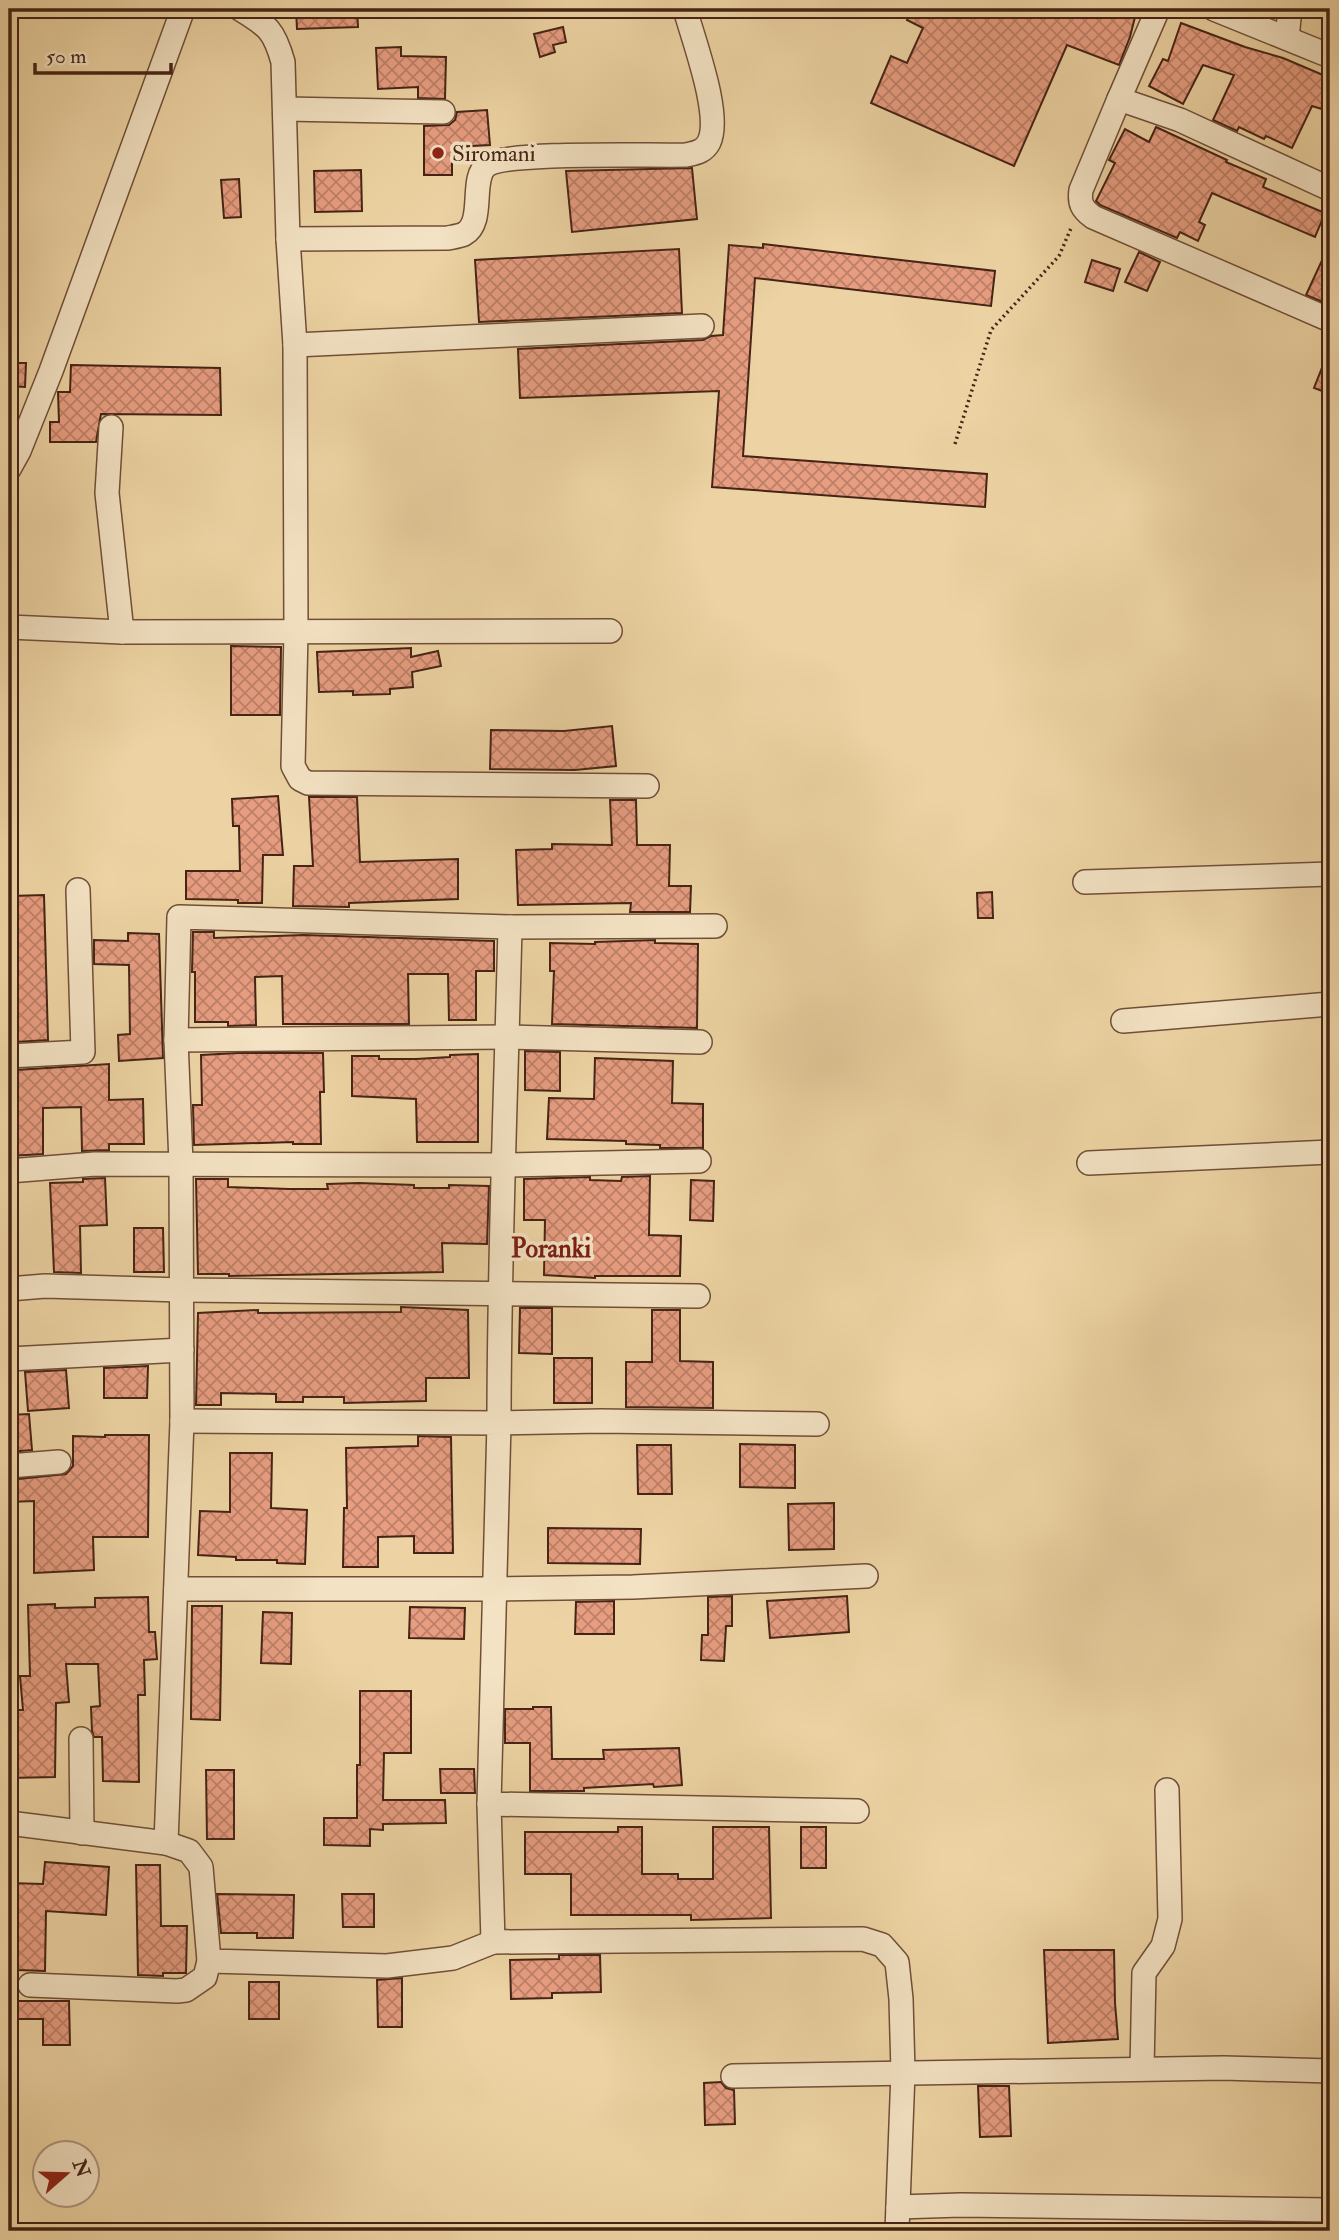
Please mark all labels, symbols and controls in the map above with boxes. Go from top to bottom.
scale bar [35,32,172,76]
text: 50 m [46,43,87,70]
place label: Siromani [452,139,536,168]
marker: Siromani [430,145,446,161]
district label: Poranki [511,1233,591,1265]
north arrow [32,2138,102,2208]
text: N [67,2155,96,2182]

